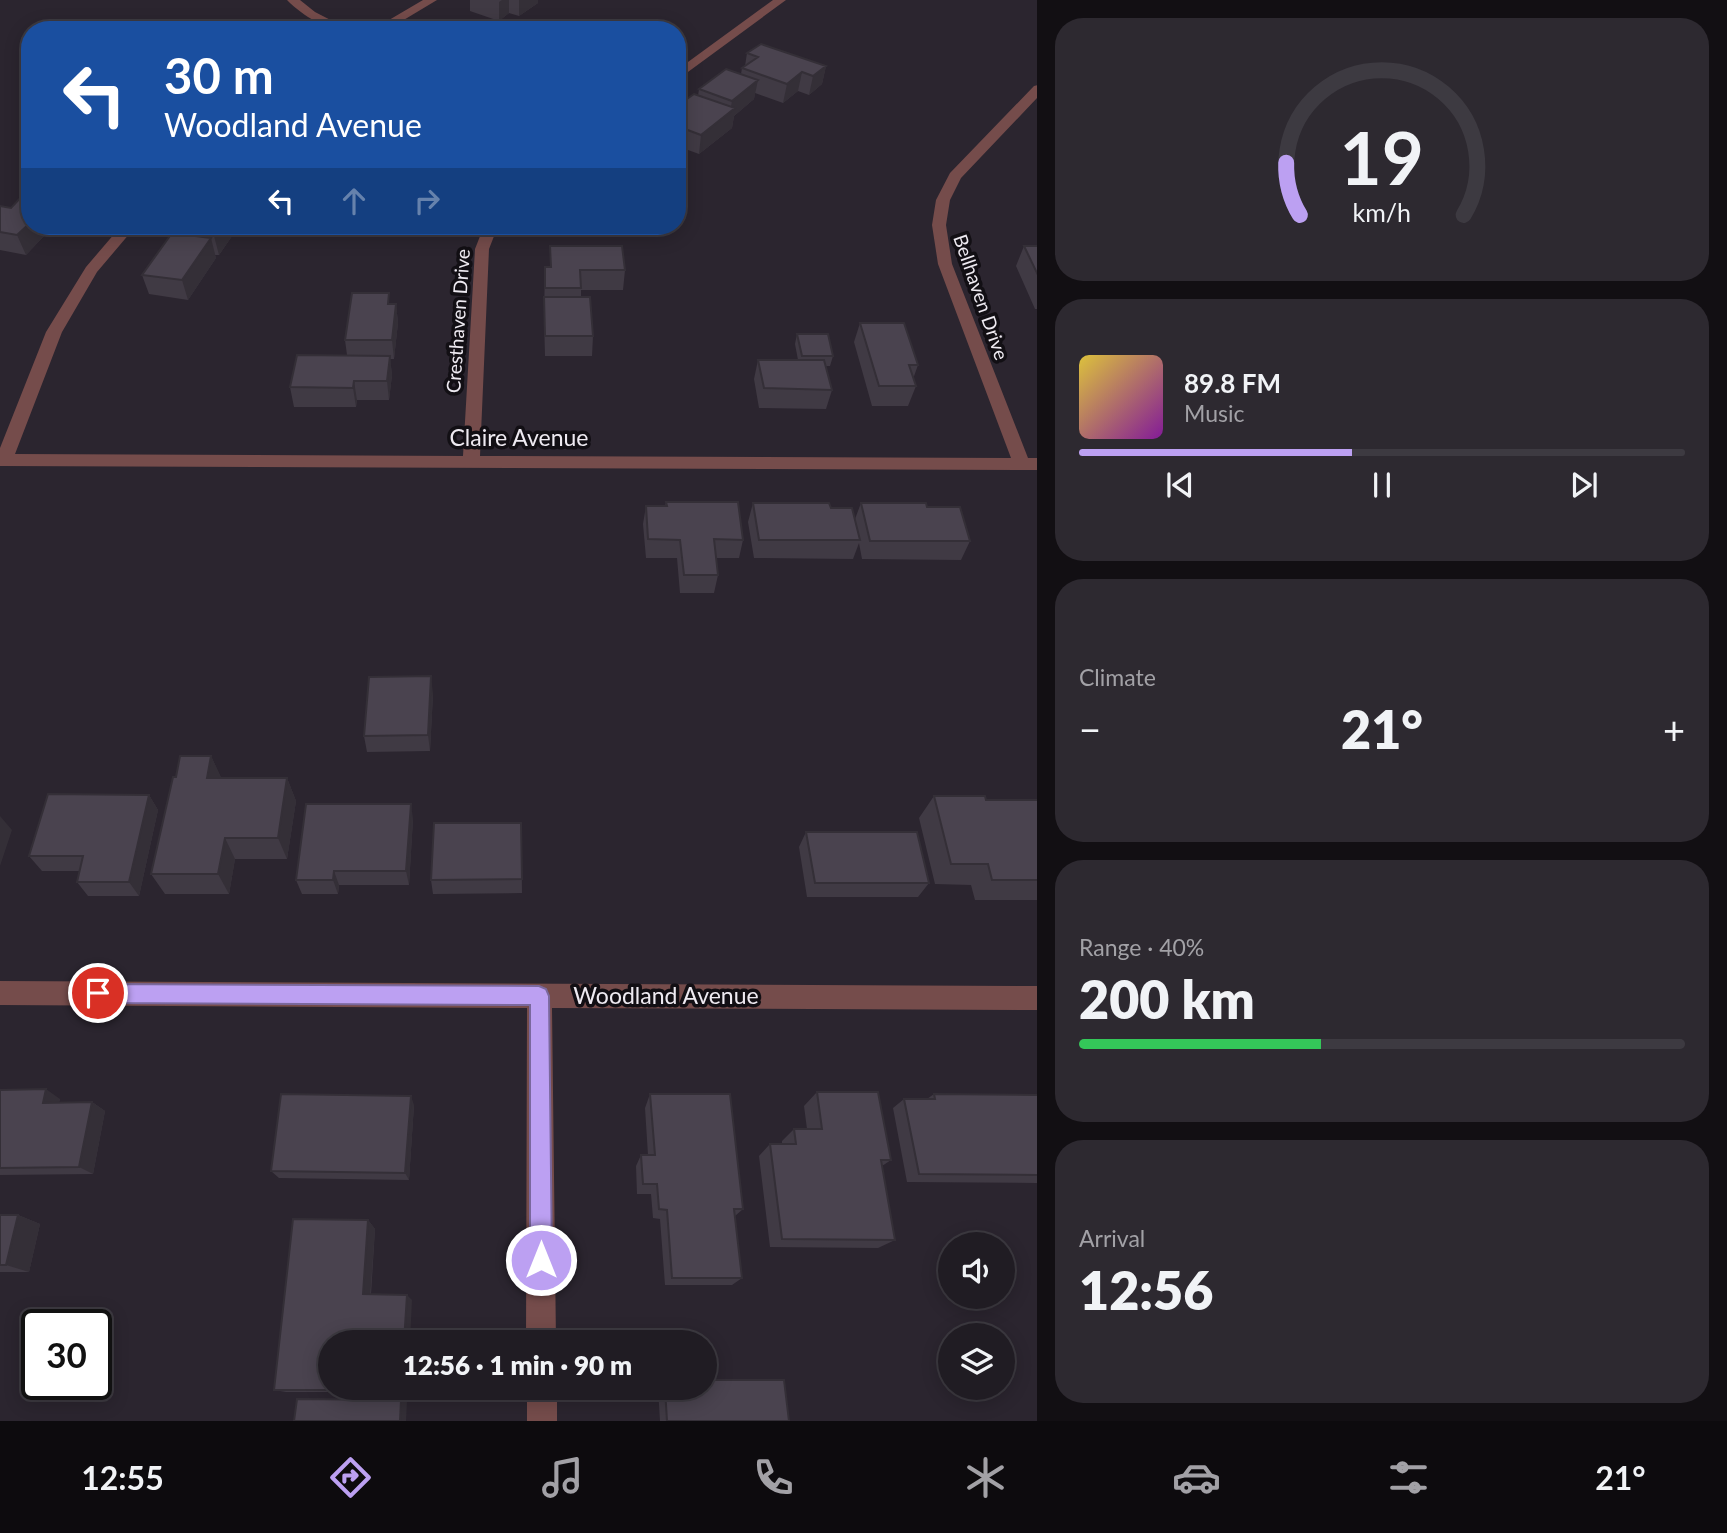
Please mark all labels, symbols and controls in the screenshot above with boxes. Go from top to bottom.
text: 30 m [164,46,274,104]
icon: left [49,49,140,140]
text: Woodland Avenue [164,105,422,144]
text: 19 [1340,114,1424,202]
icon: left [262,182,300,220]
icon: ahead [335,182,373,220]
icon: right [408,182,446,220]
text: km/h [1353,197,1411,227]
street label: Bellhaven Drive [949,231,1014,363]
street label: Cresthaven Drive [441,248,474,394]
text: 89.8 FM [1184,367,1281,399]
text: Music [1184,399,1244,427]
street label: Claire Avenue [449,423,589,451]
icon: previous [1161,466,1199,504]
icon: pause [1363,466,1401,504]
icon: next [1565,466,1603,504]
text: Climate [1079,663,1156,691]
text: 21° [1341,698,1423,760]
text: − [1079,706,1101,752]
text: + [1663,706,1685,752]
text: Range · 40% [1079,933,1204,961]
pin [68,963,128,1023]
text: 200 km [1079,968,1255,1030]
icon: arrive [79,974,117,1012]
street label: Woodland Avenue [573,981,759,1009]
position arrow [504,1223,578,1297]
text: Arrival [1079,1224,1145,1252]
map controls [938,1232,1015,1400]
button: sound [938,1232,1015,1309]
text: 12:56 [1079,1259,1213,1321]
speed limit sign: 30 [21,1309,112,1400]
button: layers [938,1323,1015,1400]
text: 12:56 · 1 min · 90 m [403,1349,632,1381]
icon: directions [326,1453,375,1502]
icon: music [538,1453,587,1502]
icon: phone [749,1453,798,1502]
icon: climate [961,1453,1010,1502]
icon: car [1172,1453,1221,1502]
icon: filters [1384,1453,1433,1502]
text: 12:55 [81,1458,164,1497]
text: 21° [1595,1458,1646,1497]

